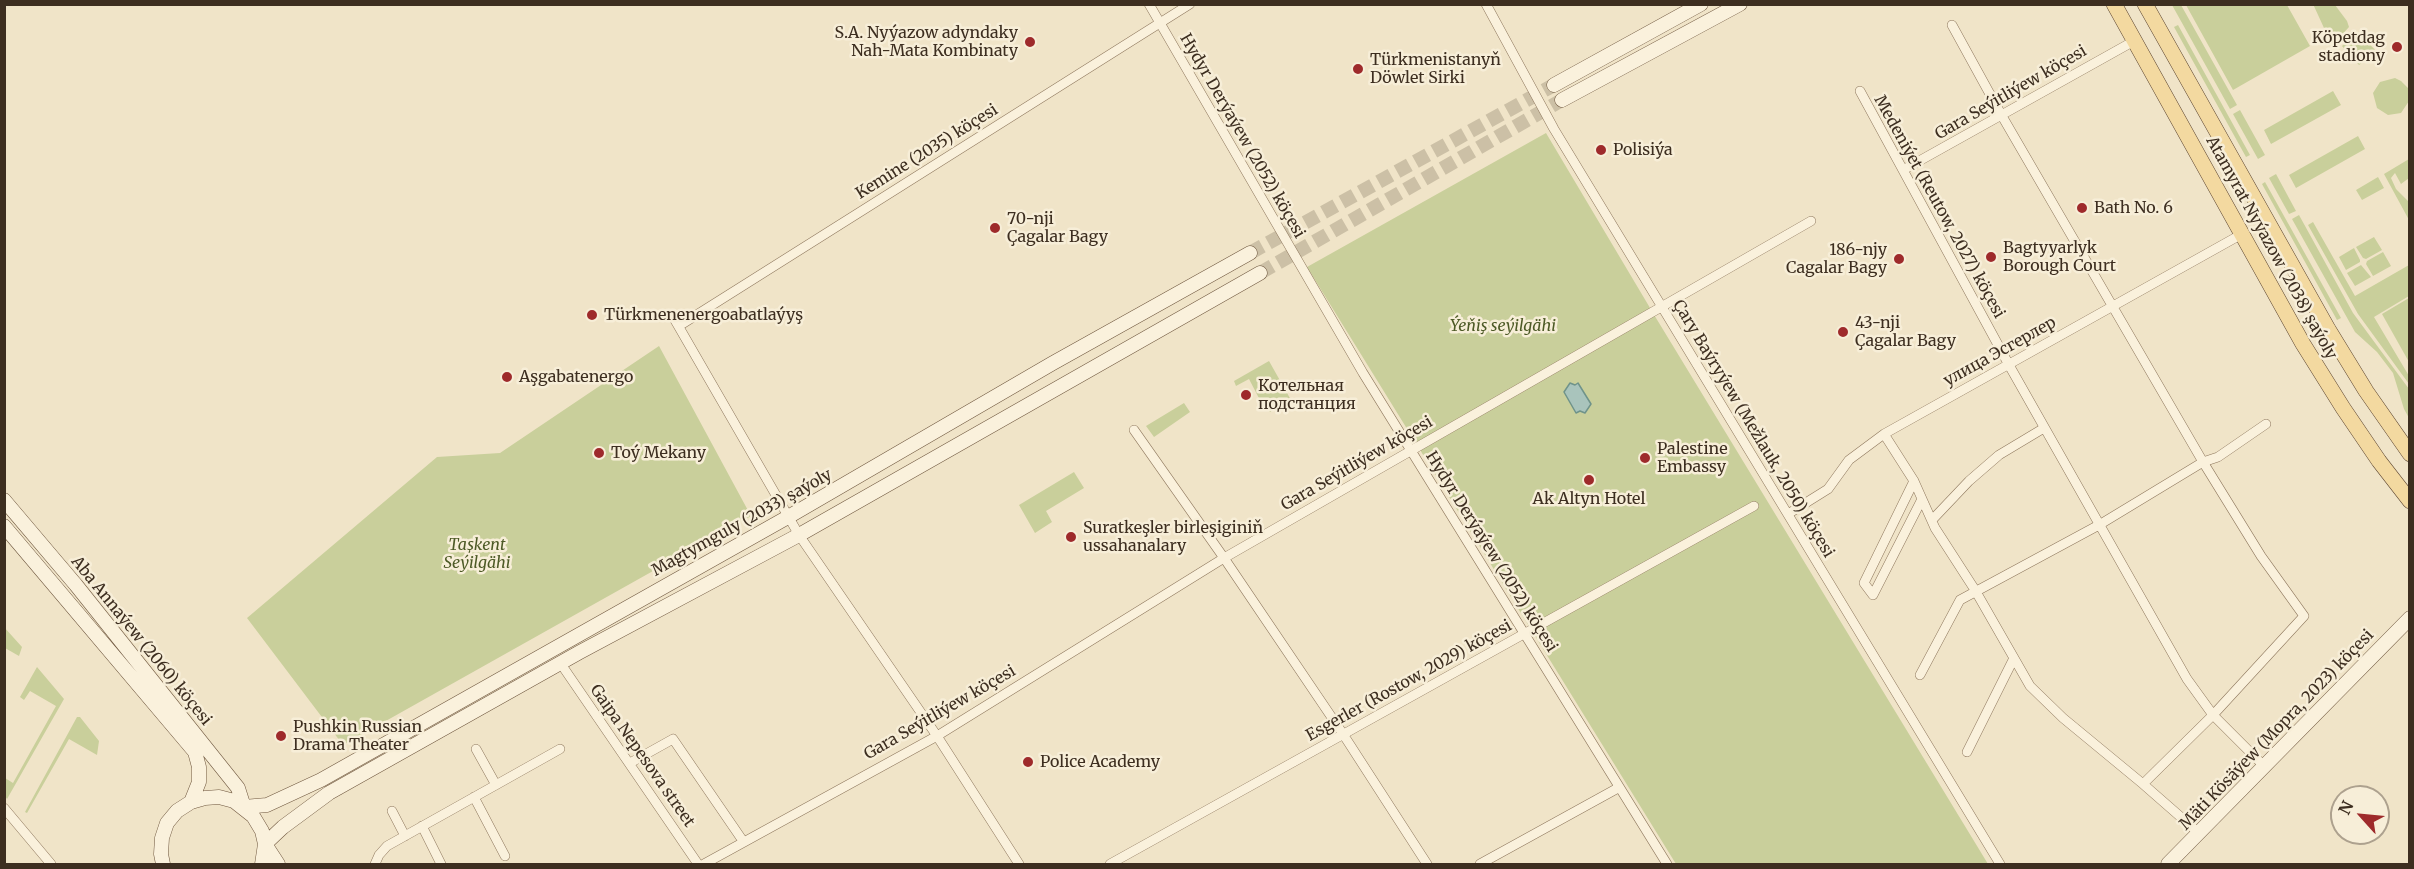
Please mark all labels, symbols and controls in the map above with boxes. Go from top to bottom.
place label: S.A. Nyýazow adyndaky Nah-Mata Kombinaty [834,23,1018,61]
place label: Köpetdag stadiony [2312,28,2385,66]
street label: Hydyr Derýaýew (2052) köçesi [1175,30,1309,242]
marker: S.A. Nyýazow adyndaky Nah-Mata Kombinaty [1023,35,1037,49]
marker: Köpetdag stadiony [2390,40,2404,54]
street label: Gara Seýitliýew köçesi [1932,42,2090,144]
place label: Türkmenistanyň Döwlet Sirki [1370,50,1501,88]
marker: Türkmenistanyň Döwlet Sirki [1351,62,1365,76]
street label: Medeniýet (Reutow, 2027) köçesi [1870,92,2008,322]
street label: Kemine (2035) köçesi [852,100,1002,204]
street label: Atamyrat Nyýazow (2038) şaýoly [2201,133,2341,363]
place label: Polisiýa [1613,140,1673,160]
marker: Polisiýa [1594,143,1608,157]
place label: Bath No. 6 [2094,198,2173,218]
marker: Bath No. 6 [2075,201,2089,215]
place label: 70-nji Çagalar Bagy [1007,209,1108,247]
marker: 70-nji Çagalar Bagy [988,221,1002,235]
place label: Bagtyyarlyk Borough Court [2003,238,2116,276]
place label: 186-njy Cagalar Bagy [1786,240,1887,278]
marker: Bagtyyarlyk Borough Court [1984,250,1998,264]
marker: 186-njy Cagalar Bagy [1892,252,1906,266]
street label: Çary Baýryýew (Mežlauk, 2050) köçesi [1668,297,1838,561]
place label: Türkmenenergoabatlaýyş [604,305,803,325]
marker: Türkmenenergoabatlaýyş [585,308,599,322]
place label: 43-nji Çagalar Bagy [1855,313,1956,351]
street label: улица Эсгерлер [1941,313,2059,391]
park label: Ýeňiş seýilgähi [1450,316,1556,336]
marker: 43-nji Çagalar Bagy [1836,325,1850,339]
place label: Aşgabatenergo [519,367,633,387]
marker: Aşgabatenergo [500,370,514,384]
place label: Котельная подстанция [1258,376,1356,414]
marker: Котельная подстанция [1239,388,1253,402]
street label: Gara Seýitliýew köçesi [1278,413,1436,515]
place label: Palestine Embassy [1657,439,1728,477]
place label: Toý Mekany [611,443,706,463]
marker: Toý Mekany [592,446,606,460]
street label: Hydyr Derýaýew (2052) köçesi [1421,448,1561,656]
marker: Palestine Embassy [1638,451,1652,465]
street label: Magtymguly (2033) şaýoly [649,465,835,581]
marker: Ak Altyn Hotel [1582,473,1596,487]
place label: Ak Altyn Hotel [1533,489,1645,509]
place label: Suratkeşler birleşiginiň ussahanalary [1083,518,1263,556]
marker: Suratkeşler birleşiginiň ussahanalary [1064,530,1078,544]
park label: Taşkent Seýilgähi [443,535,511,573]
street label: Aba Annaýew (2060) köçesi [67,553,215,729]
street label: Esgerler (Rostow, 2029) köçesi [1303,616,1515,746]
street label: Mäti Kösäýew (Mopra, 2023) köçesi [2176,626,2378,834]
street label: Gara Seýitliýew köçesi [861,662,1019,764]
street label: Gaipa Nepesova street [586,681,698,831]
place label: Pushkin Russian Drama Theater [293,717,422,755]
marker: Pushkin Russian Drama Theater [274,729,288,743]
place label: Police Academy [1040,752,1160,772]
marker: Police Academy [1021,755,1035,769]
north arrow [2330,785,2390,845]
text: N [2334,798,2358,818]

